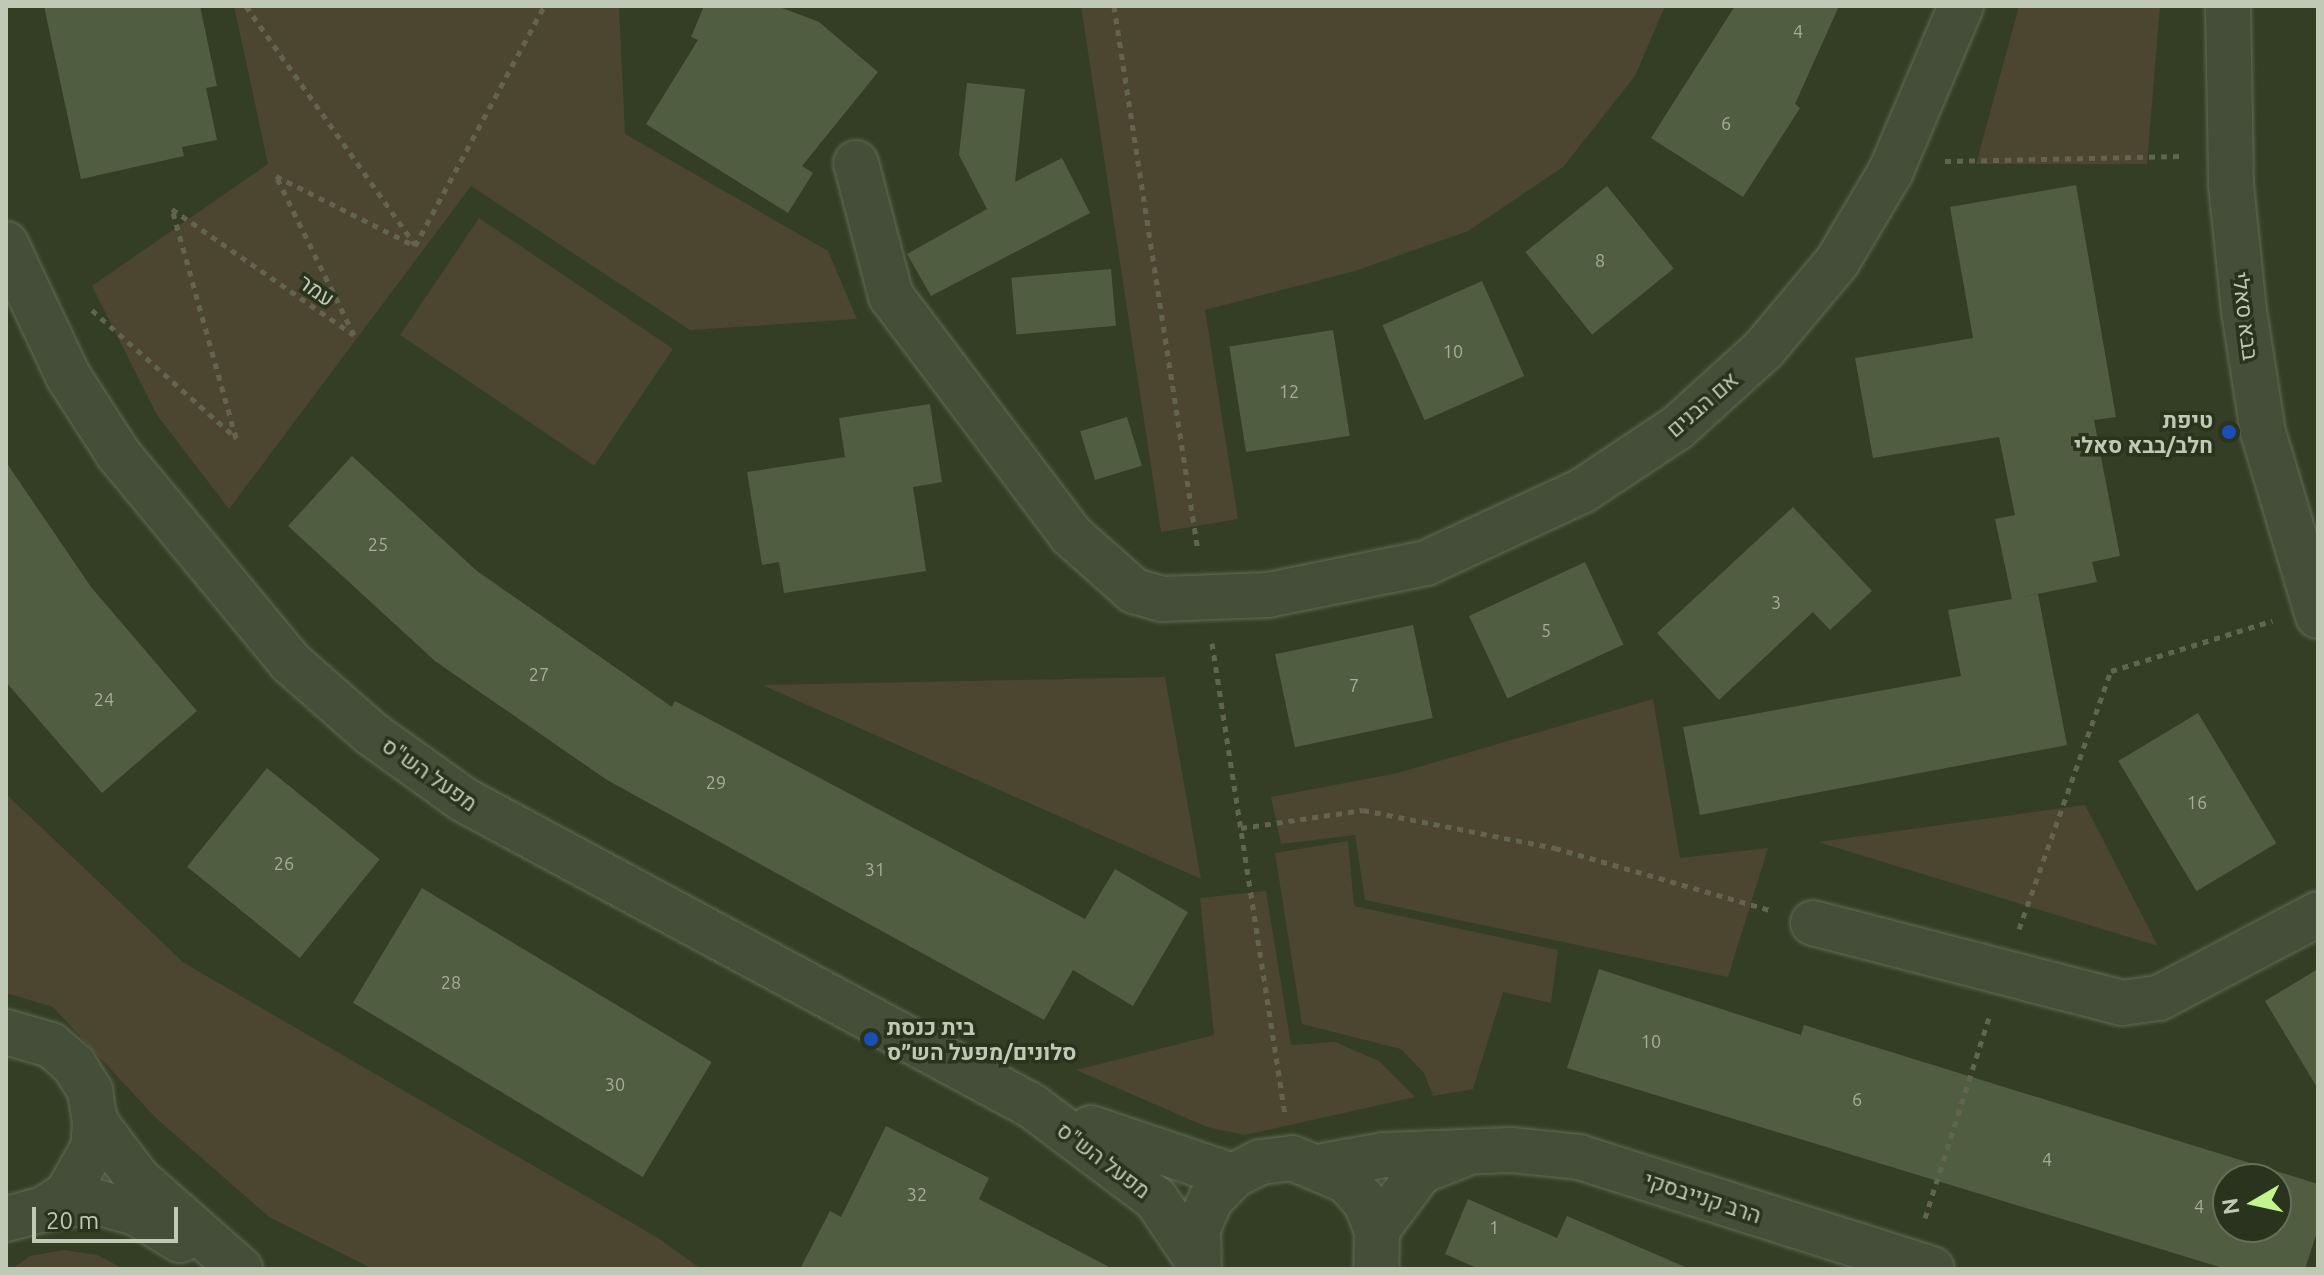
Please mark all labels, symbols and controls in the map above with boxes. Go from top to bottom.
house number: 4 [1793,20,1803,42]
house number: 6 [1721,112,1731,134]
house number: 8 [1595,249,1605,271]
street label: עמר [294,268,340,312]
street label: בבא סאלי [2228,271,2264,361]
house number: 10 [1443,340,1463,362]
street label: אם הבנים [1661,366,1743,442]
house number: 12 [1279,380,1299,402]
place label: טיפת חלב/בבא סאלי [2074,406,2213,458]
marker: טיפת חלב/בבא סאלי [2220,423,2238,441]
house number: 25 [368,533,388,555]
house number: 3 [1771,591,1781,613]
house number: 5 [1541,619,1551,641]
house number: 27 [529,663,549,685]
house number: 7 [1349,674,1359,696]
house number: 24 [94,688,114,710]
street label: מפעל הש"ס [377,732,483,816]
house number: 29 [706,771,726,793]
house number: 16 [2187,791,2207,813]
house number: 26 [274,852,294,874]
house number: 31 [865,858,885,880]
house number: 28 [441,971,461,993]
place label: בית כנסת סלונים/מפעל הש״ס [887,1013,1076,1064]
marker: בית כנסת סלונים/מפעל הש״ס [862,1030,880,1048]
house number: 10 [1641,1030,1661,1052]
house number: 30 [605,1073,625,1095]
house number: 6 [1852,1088,1862,1110]
street label: מפעל הש"ס [1052,1116,1156,1204]
house number: 4 [2042,1148,2052,1170]
north arrow [2212,1163,2292,1243]
street label: הרב קנייבסקי [1641,1166,1765,1228]
house number: 32 [907,1183,927,1205]
scale bar [36,1191,182,1241]
house number: 4 [2194,1195,2204,1217]
text: N [2216,1196,2243,1217]
text: 20 m [46,1207,99,1234]
house number: 1 [1489,1216,1499,1238]

